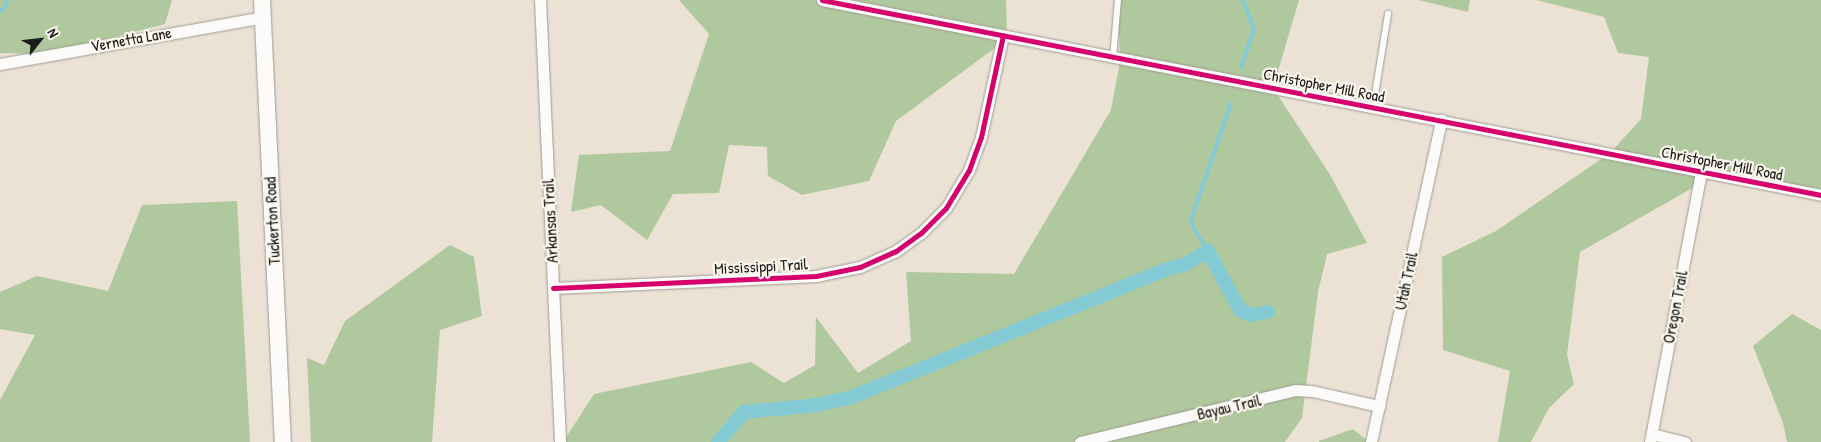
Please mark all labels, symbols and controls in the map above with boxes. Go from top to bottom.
north arrow [15,15,65,65]
street label: Vernetta Lane [89,22,173,56]
text: N [43,25,64,40]
street label: Christopher Mill Road [1262,64,1386,106]
street label: Christopher Mill Road [1660,142,1784,184]
street label: Tuckerton Road [260,176,284,266]
street label: Arkansas Trail [538,178,562,264]
street label: Utah Trail [1391,250,1421,312]
street label: Mississippi Trail [714,254,808,278]
street label: Oregon Trail [1659,269,1691,345]
street label: Bayau Trail [1195,390,1263,424]

